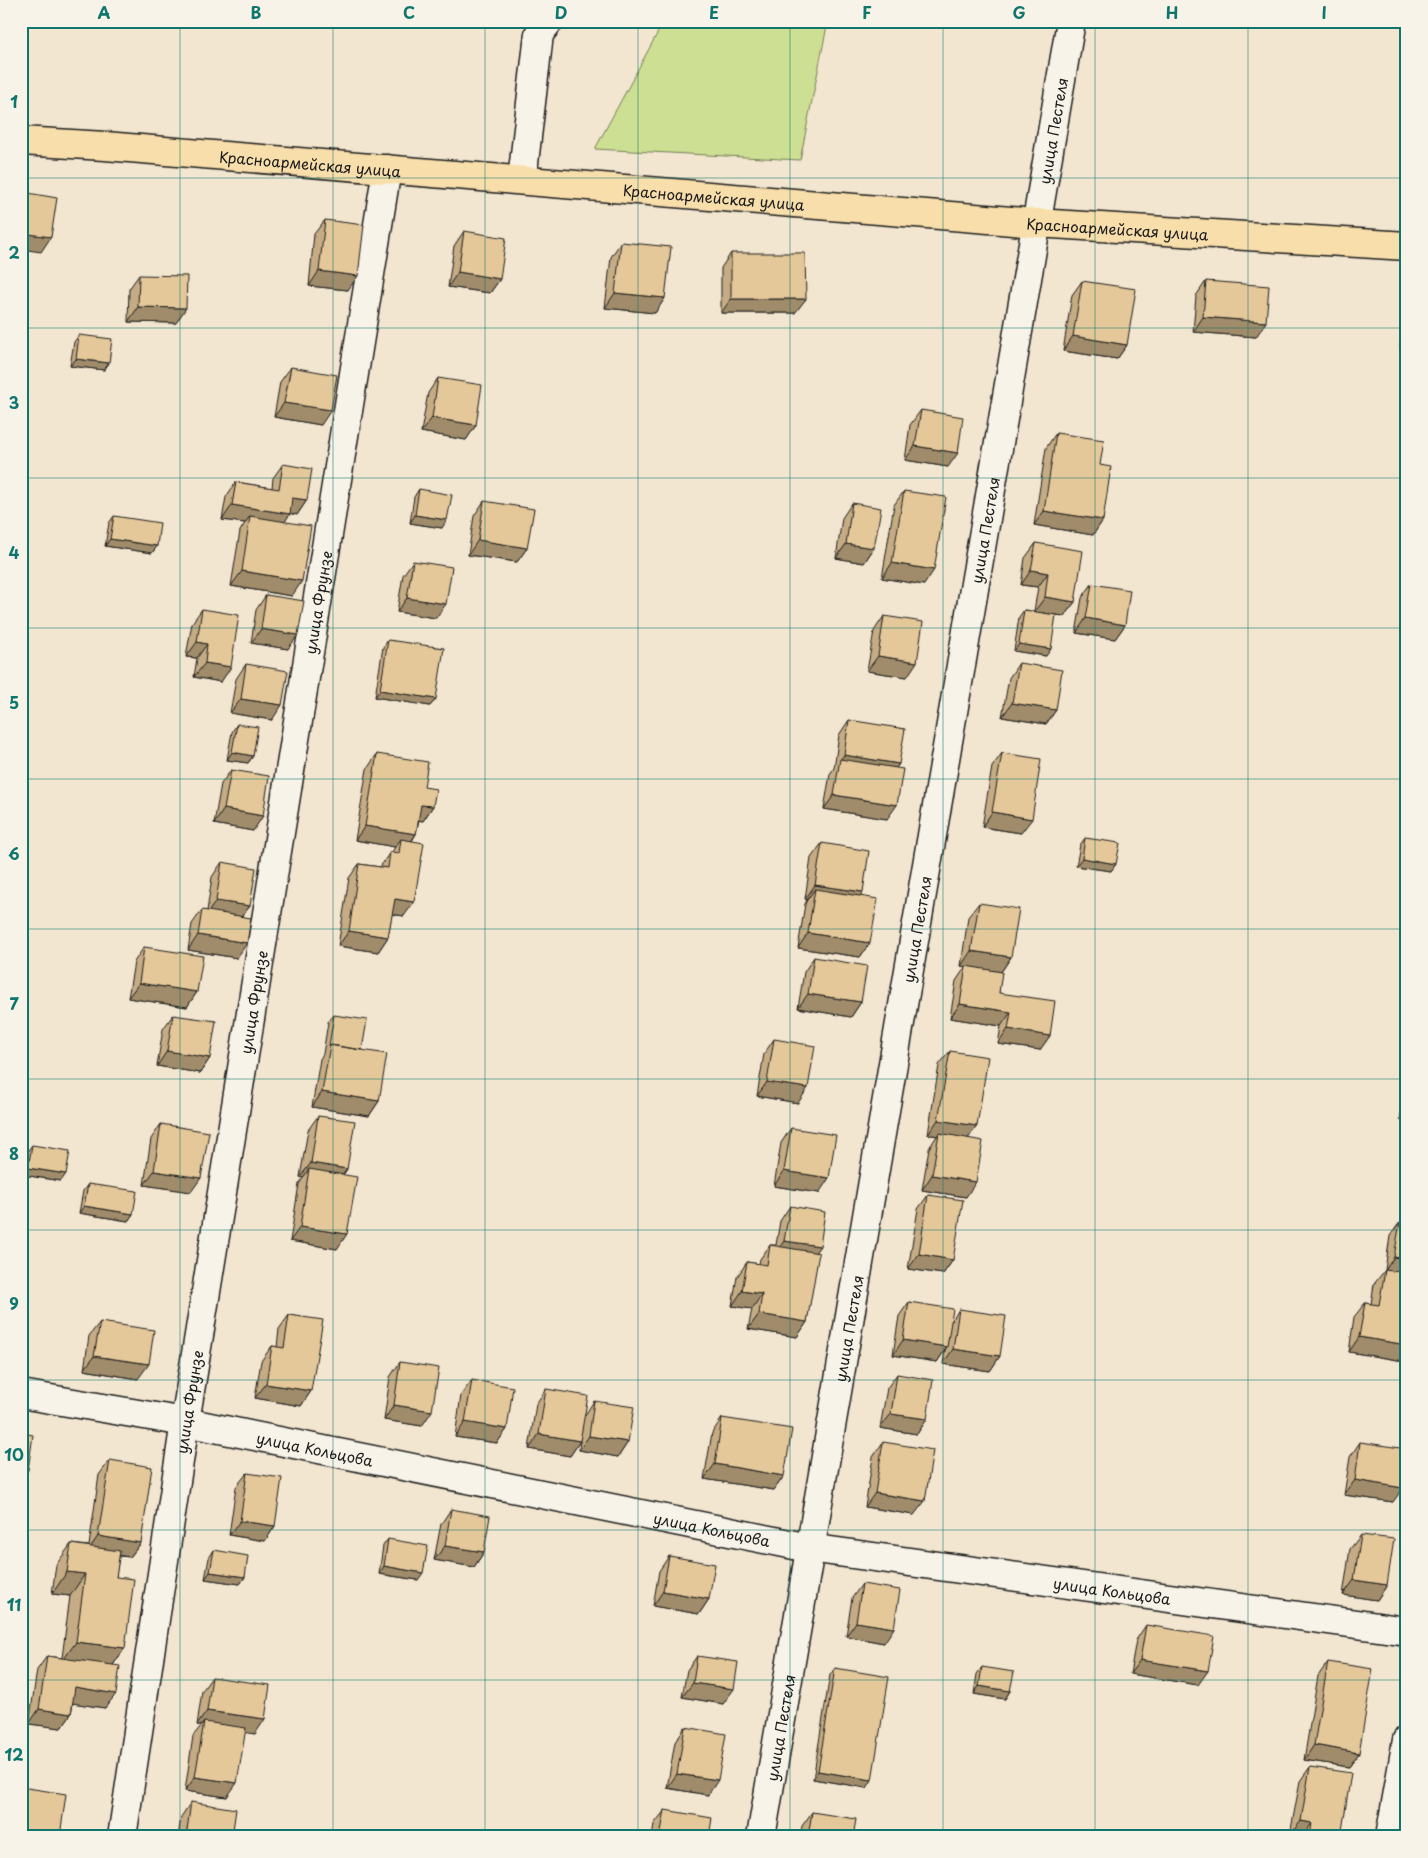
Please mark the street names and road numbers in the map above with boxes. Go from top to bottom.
street label: улица Пестеля [1032,76,1073,186]
street label: Красноармейская улица [218,144,402,182]
street label: Красноармейская улица [622,177,806,215]
street label: Красноармейская улица [1026,211,1210,245]
street label: улица Пестеля [964,475,1005,585]
street label: улица Фрунзе [297,549,337,656]
street label: улица Пестеля [896,874,936,984]
street label: улица Фрунзе [233,949,272,1055]
street label: улица Пестеля [827,1273,868,1384]
street label: улица Фрунзе [169,1349,208,1455]
street label: улица Кольцова [255,1425,376,1471]
street label: улица Кольцова [652,1505,773,1552]
street label: улица Кольцова [1052,1571,1173,1610]
street label: улица Пестеля [759,1672,800,1783]

